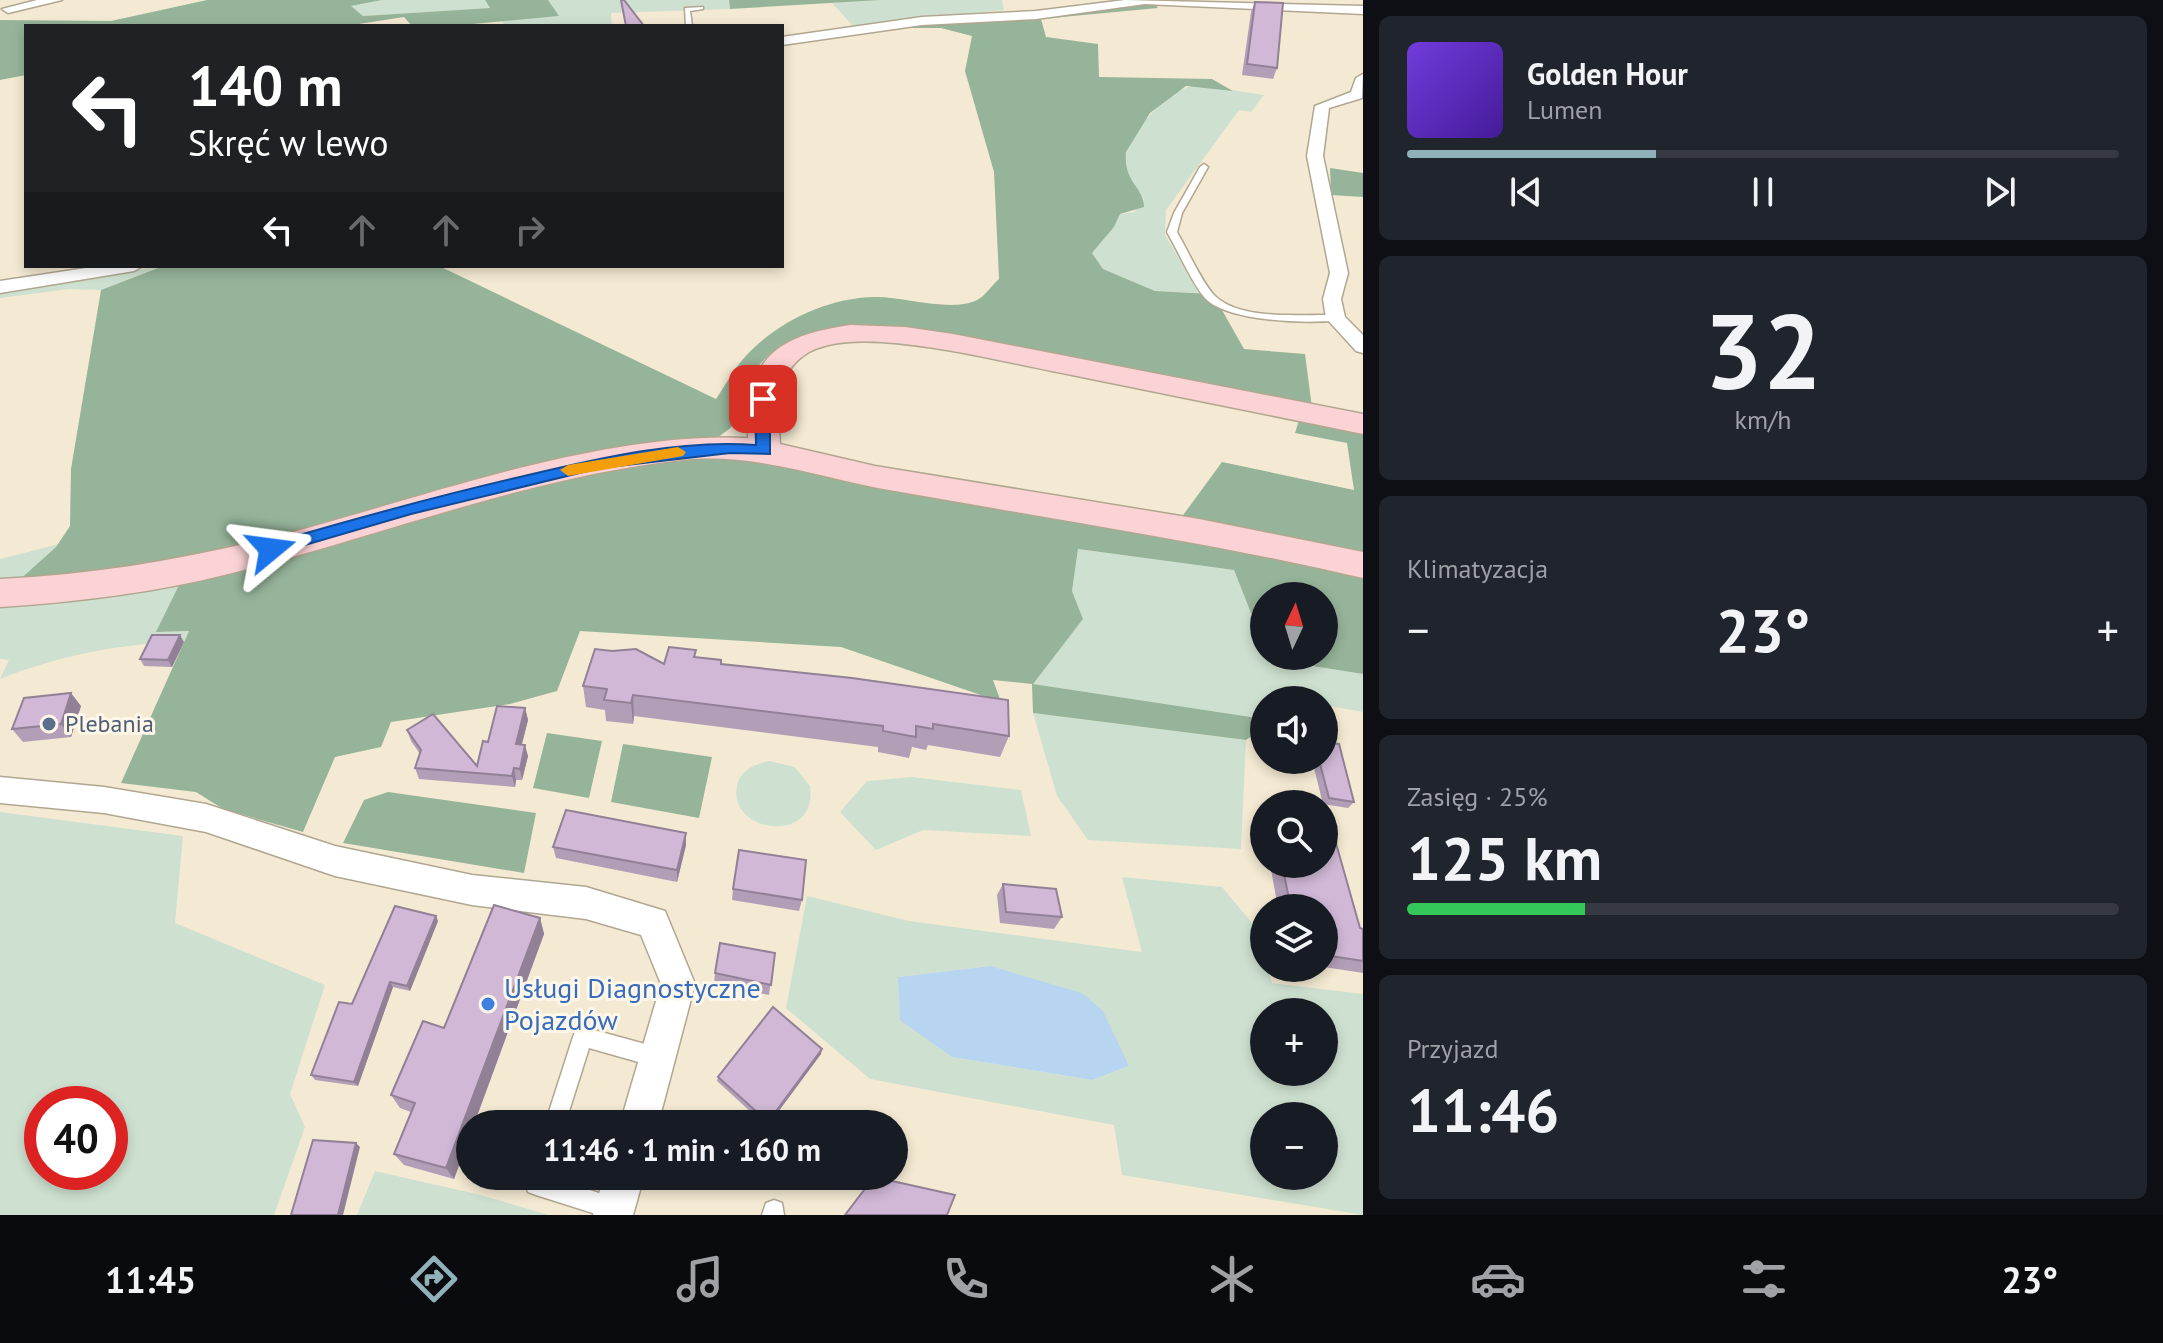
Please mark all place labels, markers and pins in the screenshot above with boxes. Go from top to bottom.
pin [729,365,797,433]
place label: Plebania [65,708,154,739]
marker: Plebania [40,715,58,733]
place label: Usługi Diagnostyczne Pojazdów [504,969,761,1038]
marker: Usługi Diagnostyczne Pojazdów [479,995,497,1013]

